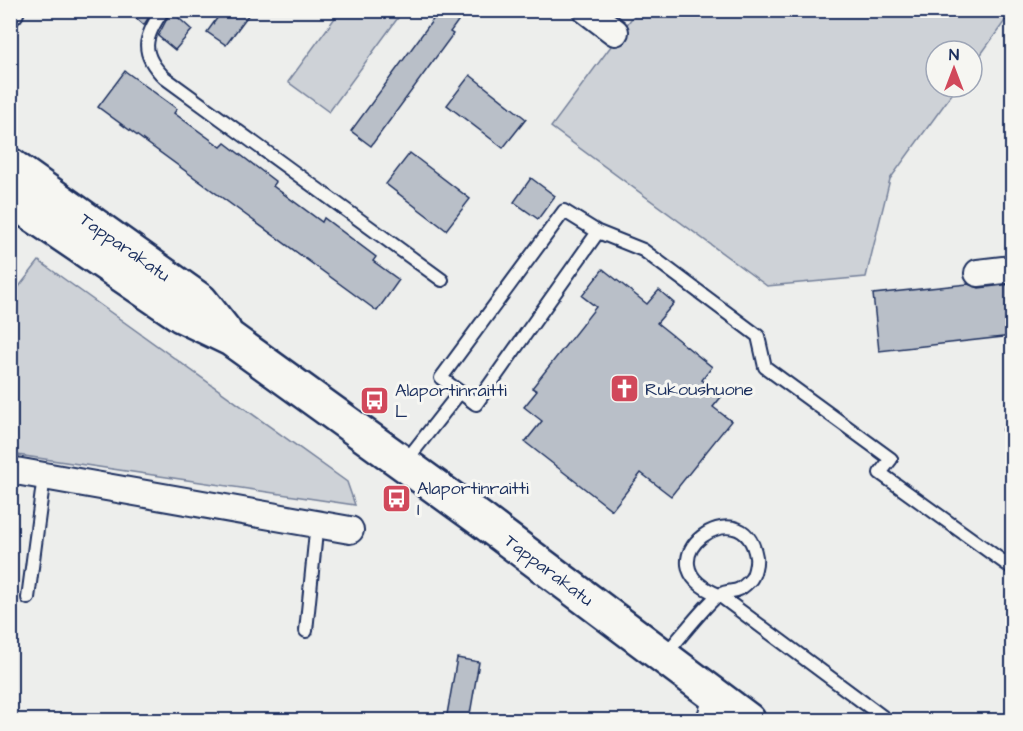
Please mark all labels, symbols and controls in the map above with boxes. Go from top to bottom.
north arrow [924,39,984,99]
text: N [949,44,959,66]
street label: Tapparakatu [74,207,175,288]
church icon: Rukoushuone [608,373,640,405]
place label: Rukoushuone [645,377,754,402]
place label: Alaportinraitti L [395,378,507,424]
bus stop icon: Alaportinraitti L [358,384,390,416]
place label: Alaportinraitti I [417,476,529,522]
bus stop icon: Alaportinraitti I [380,482,412,514]
street label: Tapparakatu [499,529,598,612]

